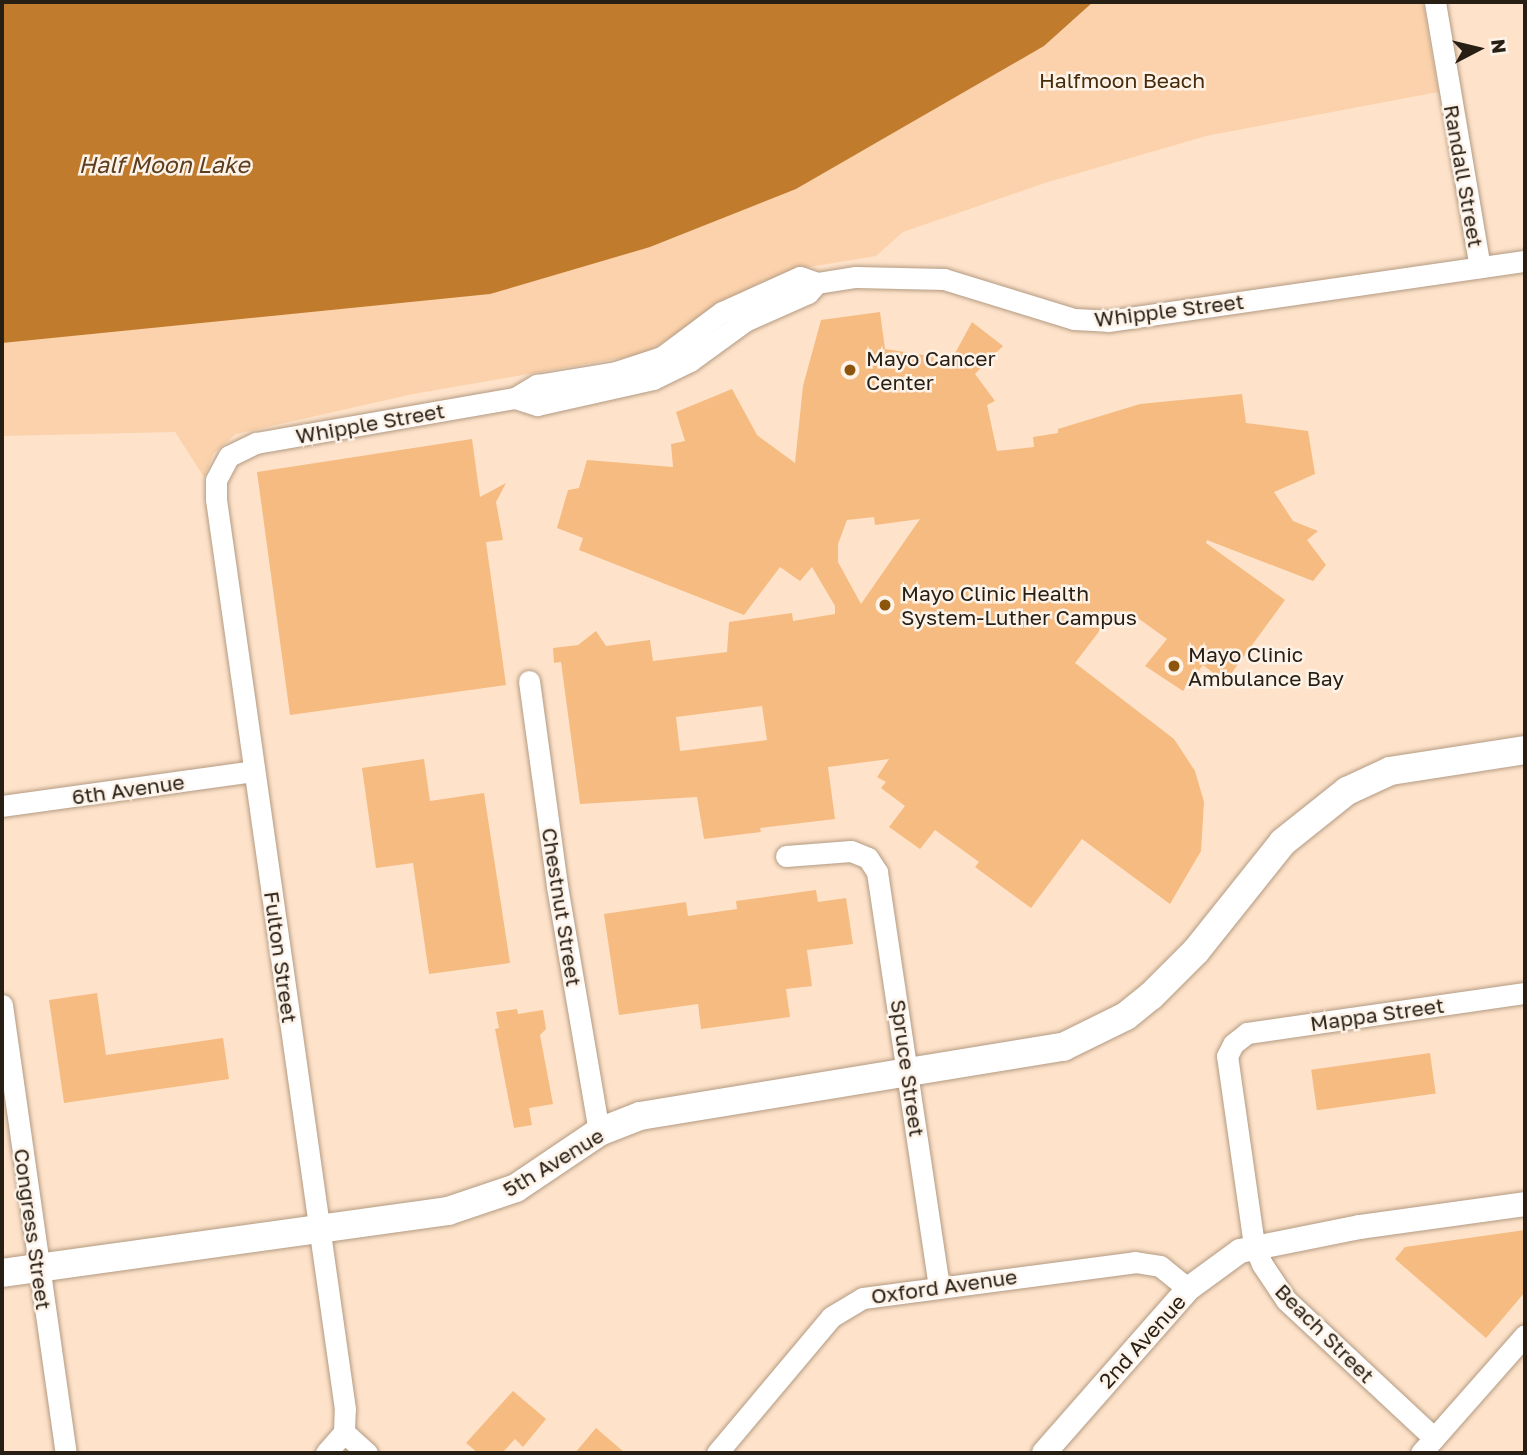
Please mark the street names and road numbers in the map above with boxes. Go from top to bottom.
street label: Randall Street [1439,103,1489,249]
street label: Whipple Street [1093,288,1245,332]
street label: Whipple Street [294,398,446,448]
street label: 6th Avenue [70,769,186,809]
street label: Chestnut Street [537,826,587,988]
street label: Fulton Street [259,889,303,1025]
street label: Mappa Street [1308,992,1446,1036]
street label: Spruce Street [886,998,930,1138]
street label: 5th Avenue [498,1122,608,1202]
street label: Congress Street [9,1147,57,1311]
street label: Oxford Avenue [869,1263,1019,1309]
street label: Beach Street [1270,1278,1380,1388]
street label: 2nd Avenue [1093,1289,1191,1393]

